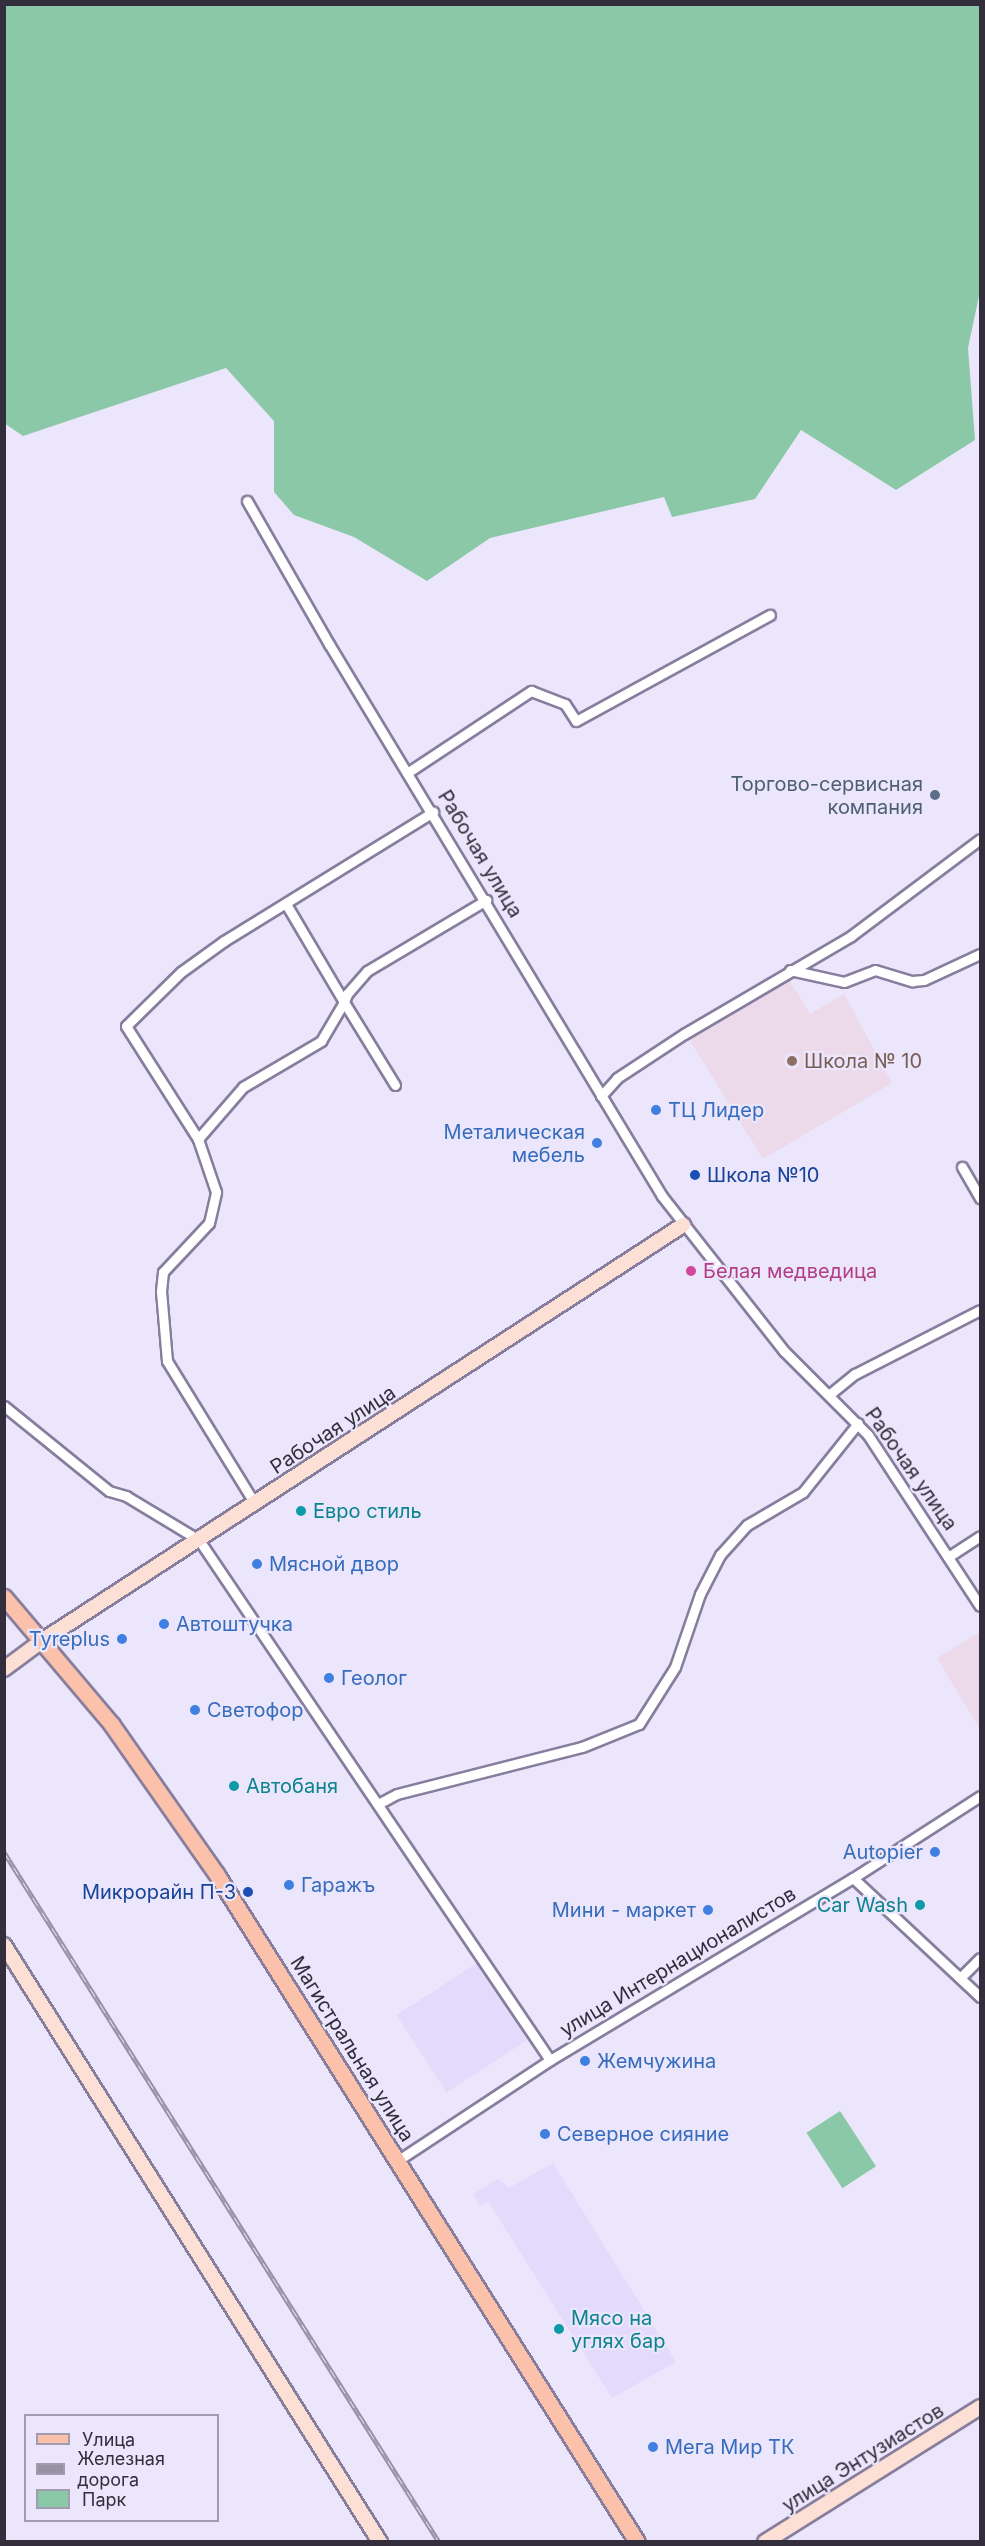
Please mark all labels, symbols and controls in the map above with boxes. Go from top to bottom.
place label: Торгово-сервисная компания [731,772,923,819]
street label: Рабочая улица [433,786,527,922]
marker: Торгово-сервисная компания [928,788,942,802]
place label: Школа № 10 [804,1049,922,1073]
marker: Школа № 10 [785,1054,799,1068]
place label: ТЦ Лидер [668,1098,764,1122]
marker: ТЦ Лидер [649,1103,663,1117]
place label: Металическая мебель [444,1120,585,1167]
marker: Металическая мебель [590,1136,604,1150]
place label: Школа №10 [707,1163,819,1187]
marker: Школа №10 [688,1168,702,1182]
place label: Белая медведица [703,1259,877,1283]
marker: Белая медведица [684,1264,698,1278]
street label: Рабочая улица [266,1381,400,1479]
street label: Рабочая улица [860,1403,962,1535]
place label: Евро стиль [313,1499,422,1523]
marker: Евро стиль [294,1504,308,1518]
place label: Мясной двор [269,1552,399,1576]
marker: Мясной двор [250,1557,264,1571]
place label: Автоштучка [176,1612,293,1636]
marker: Автоштучка [157,1617,171,1631]
place label: Tyreplus [29,1627,110,1651]
marker: Tyreplus [115,1632,129,1646]
place label: Геолог [341,1666,407,1690]
marker: Геолог [322,1671,336,1685]
place label: Светофор [207,1698,304,1722]
marker: Светофор [188,1703,202,1717]
place label: Автобаня [246,1774,338,1798]
marker: Автобаня [227,1779,241,1793]
place label: Autopier [843,1840,923,1864]
marker: Autopier [928,1845,942,1859]
place label: Гаражъ [301,1873,375,1897]
marker: Гаражъ [282,1878,296,1892]
place label: Микрорайн П-3 [82,1880,236,1904]
street label: улица Интернационалистов [556,1882,800,2042]
marker: Микрорайн П-3 [241,1885,255,1899]
place label: Car Wash [817,1893,908,1917]
place label: Мини - маркет [552,1898,696,1922]
marker: Car Wash [913,1898,927,1912]
marker: Мини - маркет [701,1903,715,1917]
street label: Магистральная улица [285,1952,419,2146]
place label: Жемчужина [597,2049,716,2073]
marker: Жемчужина [578,2054,592,2068]
place label: Северное сияние [557,2122,729,2146]
marker: Северное сияние [538,2127,552,2141]
place label: Мясо на углях бар [571,2306,665,2353]
marker: Мясо на углях бар [552,2322,566,2336]
street label: улица Энтузиастов [778,2399,948,2517]
legend [24,2414,219,2522]
text: Улица [82,2429,135,2450]
place label: Мега Мир ТК [665,2435,794,2459]
marker: Мега Мир ТК [646,2440,660,2454]
text: Железная дорога [77,2448,165,2490]
text: Парк [82,2489,126,2510]

